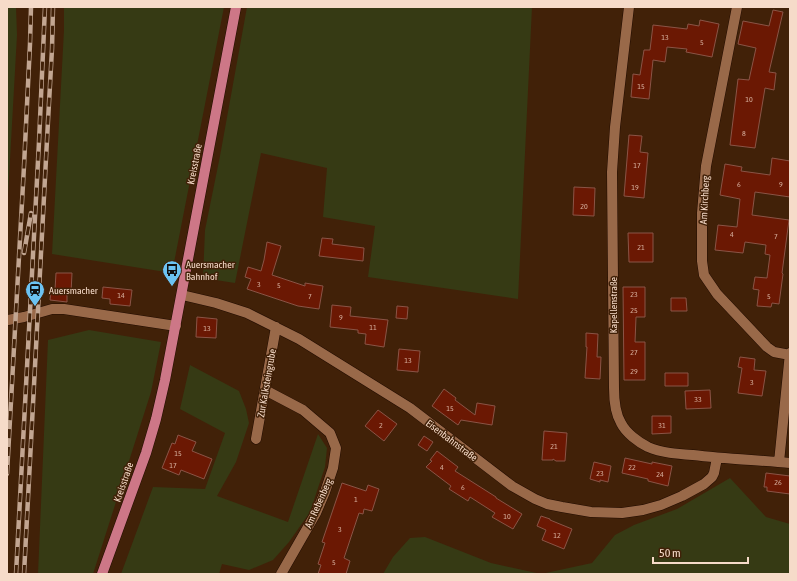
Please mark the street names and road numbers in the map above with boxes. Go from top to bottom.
street label: Kreisstraße [185,142,204,185]
street label: Am Kirchberg [698,175,711,224]
street label: Kapellenstraße [608,276,619,333]
street label: Zur Kalksteingrube [255,348,278,418]
street label: Eisenbahnstraße [424,417,480,464]
street label: Kreisstraße [112,460,136,503]
street label: Am Rebenberg [303,476,335,530]

